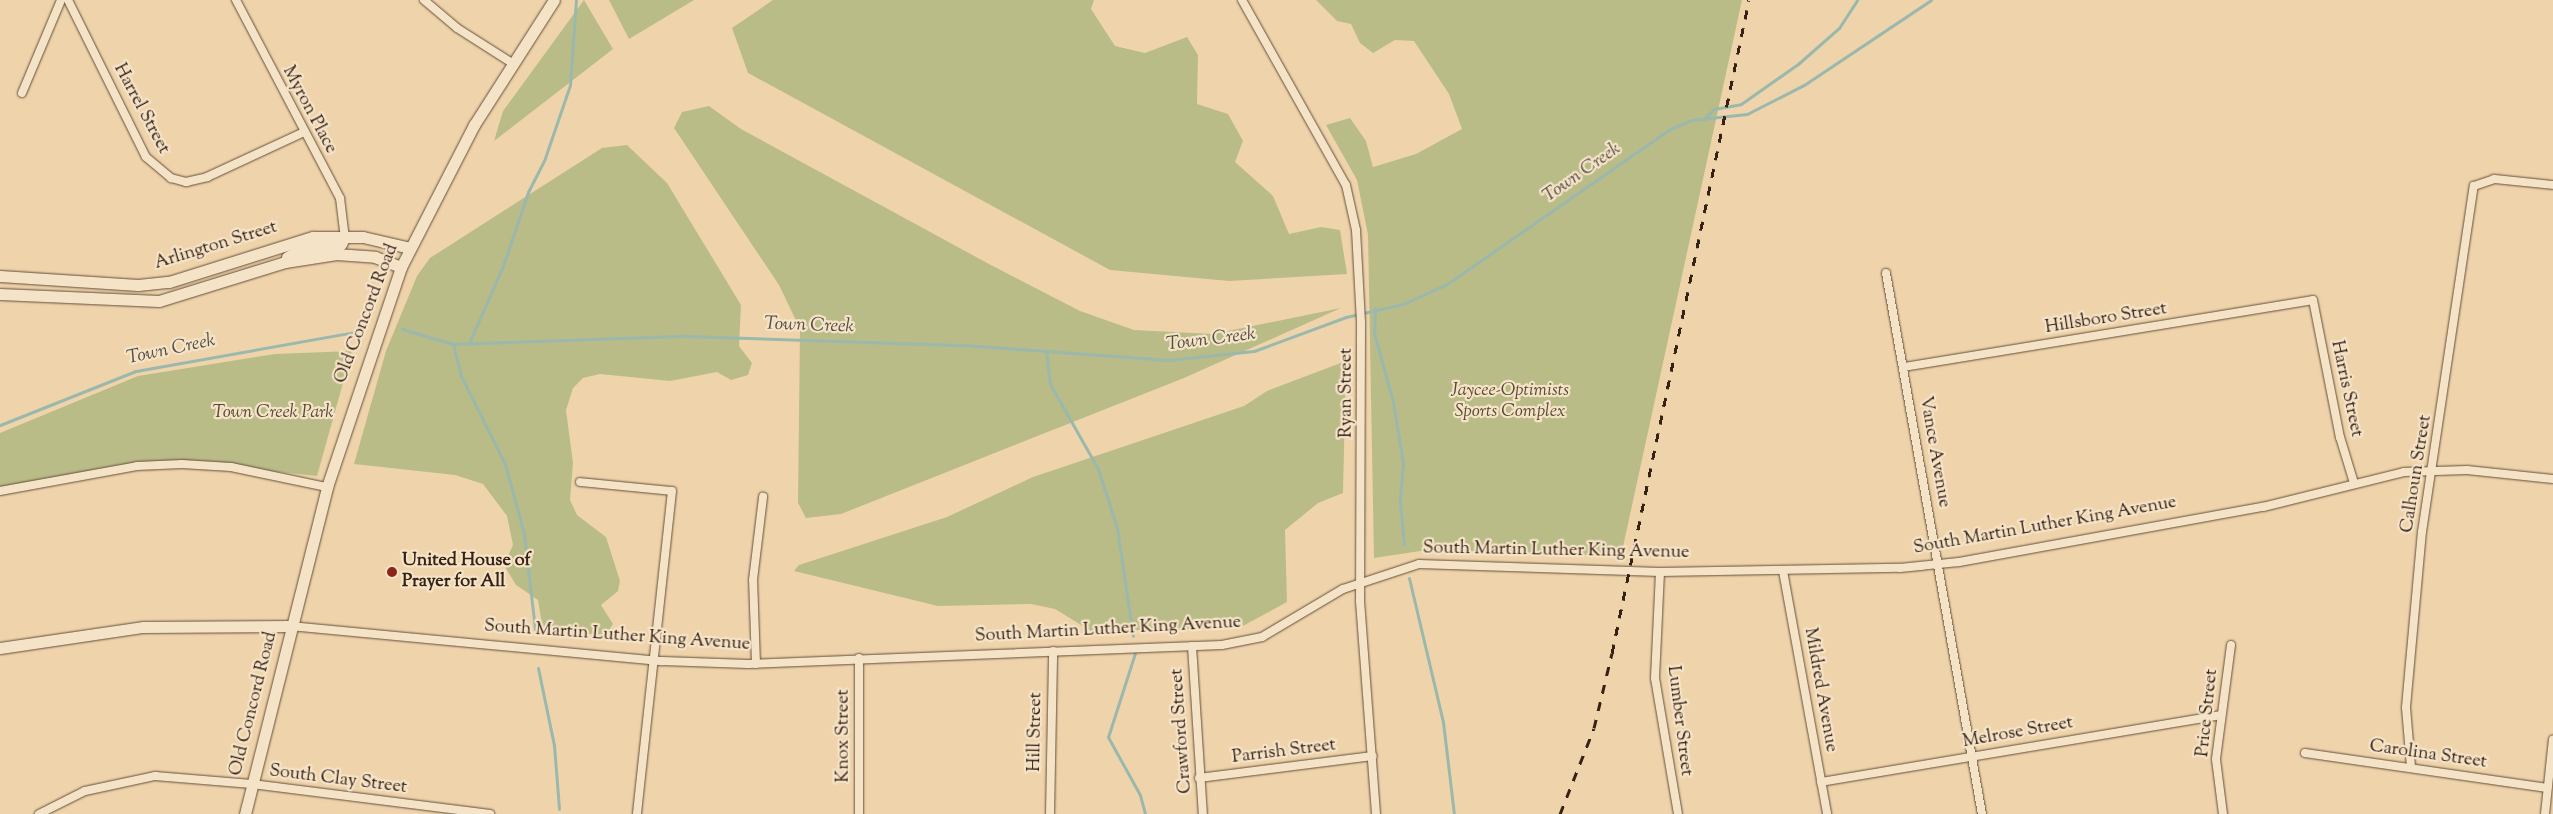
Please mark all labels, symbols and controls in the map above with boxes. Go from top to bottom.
street label: Harrel Street [108,60,174,158]
street label: Myron Place [277,63,341,157]
water label: Town Creek [1539,138,1625,208]
street label: Arlington Street [152,217,280,275]
street label: Old Concord Road [330,241,404,387]
street label: Hillsboro Street [2044,299,2168,339]
water label: Town Creek [764,313,854,339]
water label: Town Creek [1165,323,1257,357]
water label: Town Creek [125,330,217,370]
street label: Harris Street [2325,339,2367,439]
street label: Ryan Street [1336,348,1358,438]
park label: Jaycee-Optimists Sports Complex [1451,381,1569,424]
street label: Vance Avenue [1914,395,1954,509]
park label: Town Creek Park [213,402,333,424]
street label: Calhoun Street [2397,413,2437,535]
street label: South Martin Luther King Avenue [1912,492,2178,560]
street label: South Martin Luther King Avenue [1422,538,1690,564]
place label: United House of Prayer for All [402,551,531,594]
marker: United House of Prayer for All [386,566,398,578]
street label: South Martin Luther King Avenue [974,612,1242,648]
street label: South Martin Luther King Avenue [483,616,751,656]
street label: Mildred Avenue [1798,626,1842,754]
street label: Old Concord Road [226,630,282,778]
street label: Lumber Street [1662,664,1696,778]
street label: Crawford Street [1167,668,1197,794]
street label: Price Street [2193,668,2223,758]
street label: Knox Street [833,689,855,783]
street label: Hill Street [1025,692,1047,772]
street label: Melrose Street [1961,713,2075,753]
street label: Parrish Street [1231,735,1337,769]
street label: Carolina Street [2368,736,2488,774]
street label: South Clay Street [268,761,408,799]

